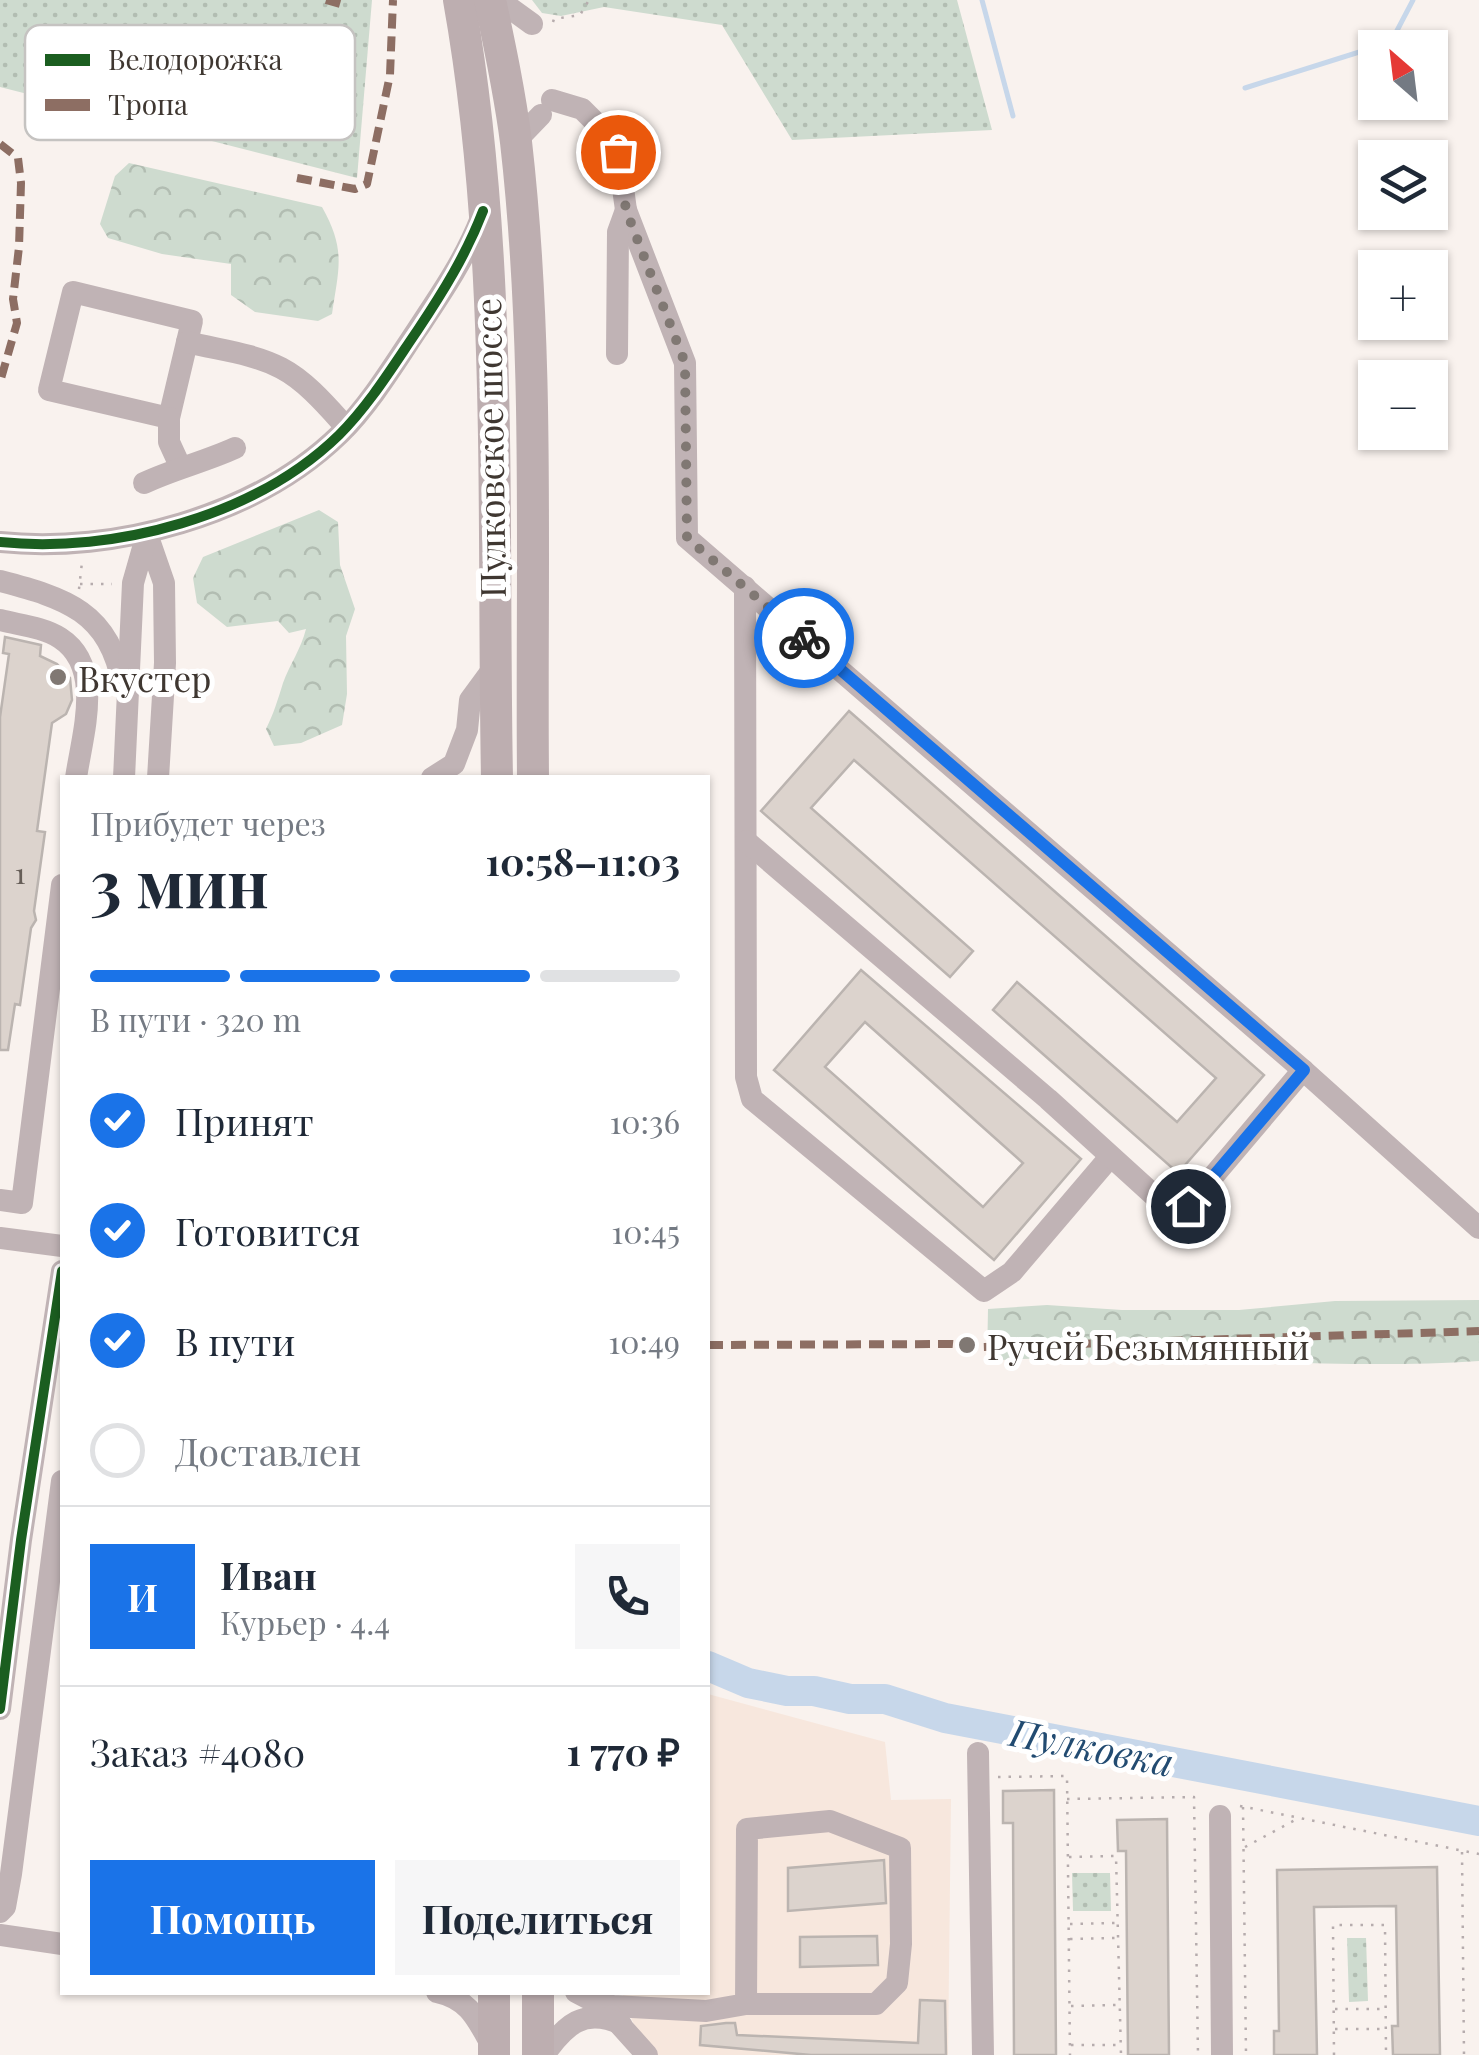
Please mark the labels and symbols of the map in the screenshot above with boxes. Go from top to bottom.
legend [25,25,355,140]
north arrow [1358,30,1448,120]
text: Велодорожка [108,40,283,77]
text: Тропа [108,85,188,122]
pin [576,110,661,195]
street label: Пулковское шоссе [463,298,515,598]
courier [754,588,854,688]
place label: Вкустер [78,654,211,701]
marker: Вкустер [47,666,69,688]
house number: 1 [14,852,26,892]
pin [1146,1164,1231,1249]
place label: Ручей Безымянный [987,1322,1310,1369]
marker: Ручей Безымянный [956,1334,978,1356]
water label: Пулковка [1004,1705,1178,1787]

